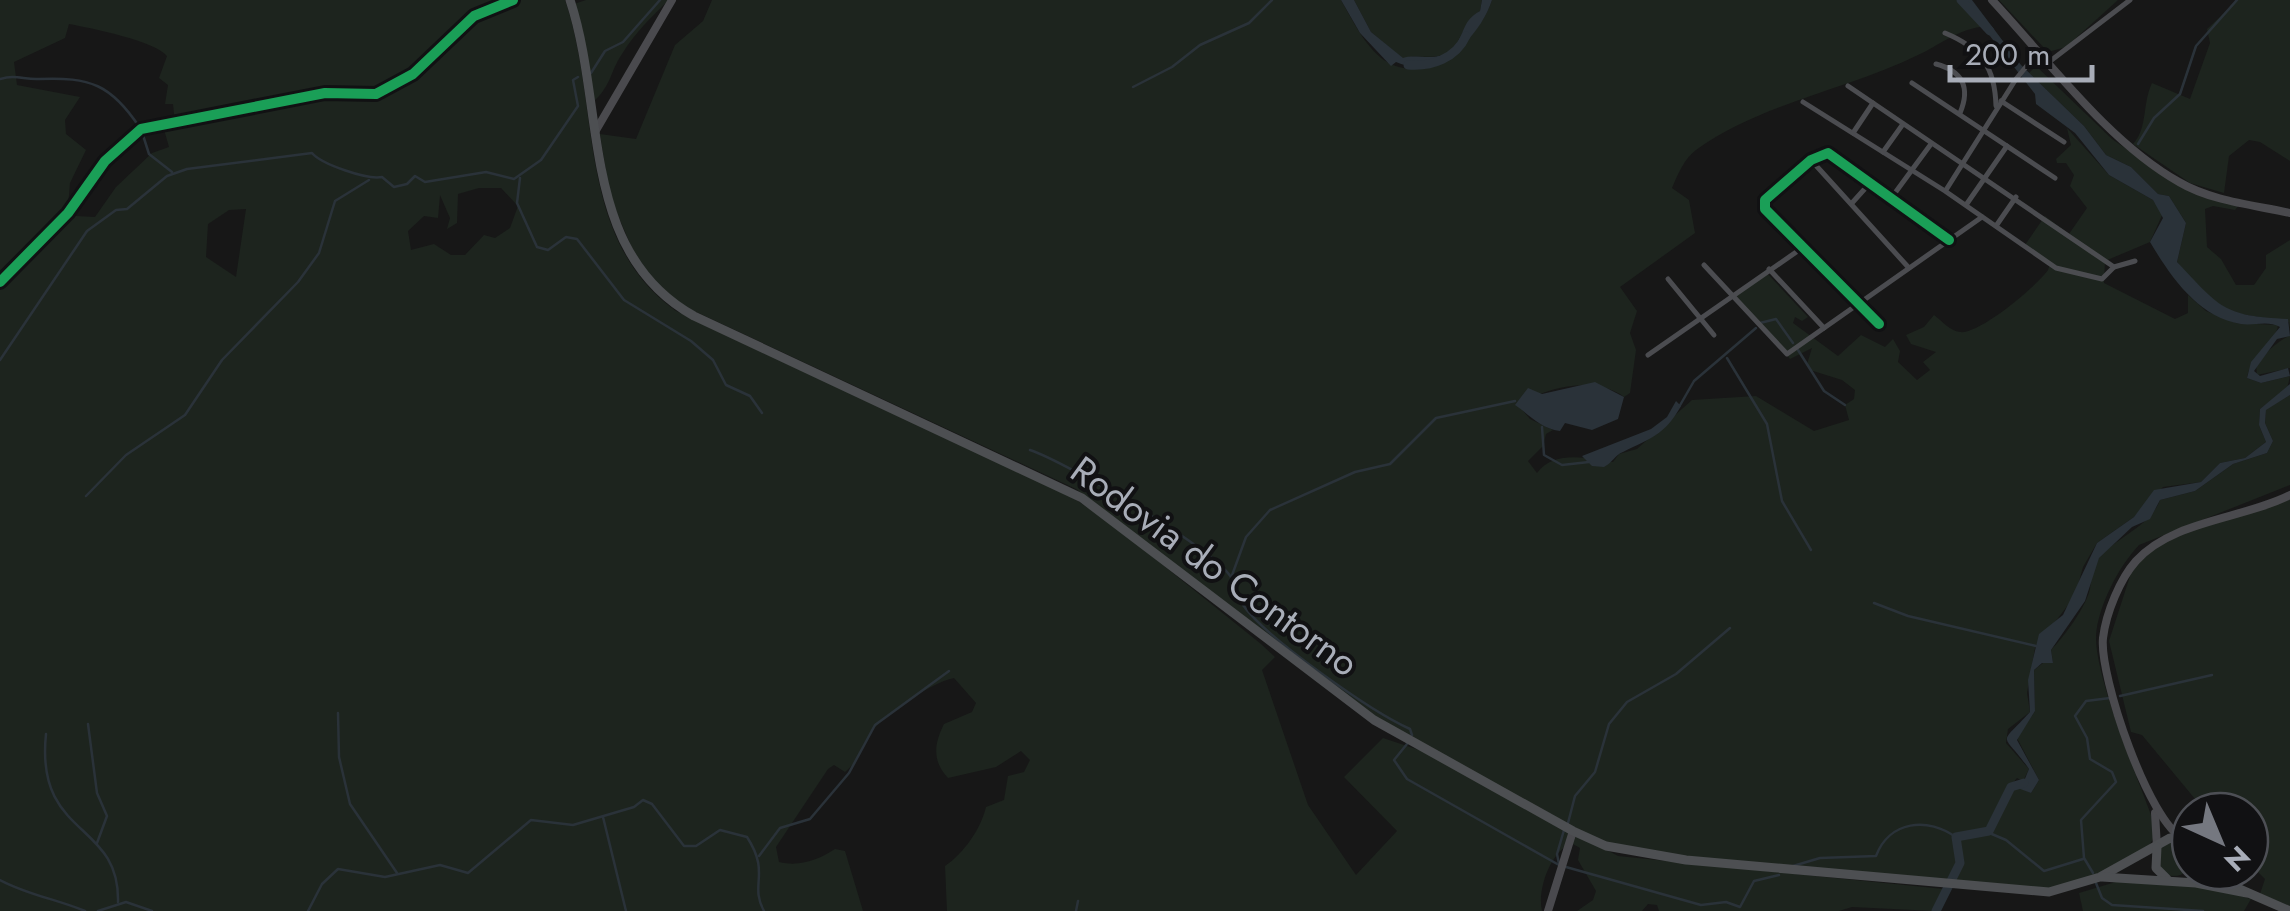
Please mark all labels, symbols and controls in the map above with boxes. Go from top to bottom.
scale bar [1950,20,2092,82]
text: 200 m [1965,33,2050,76]
street label: Rodovia do Contorno [1060,443,1370,689]
north arrow [2170,791,2270,891]
text: N [2215,836,2259,881]

